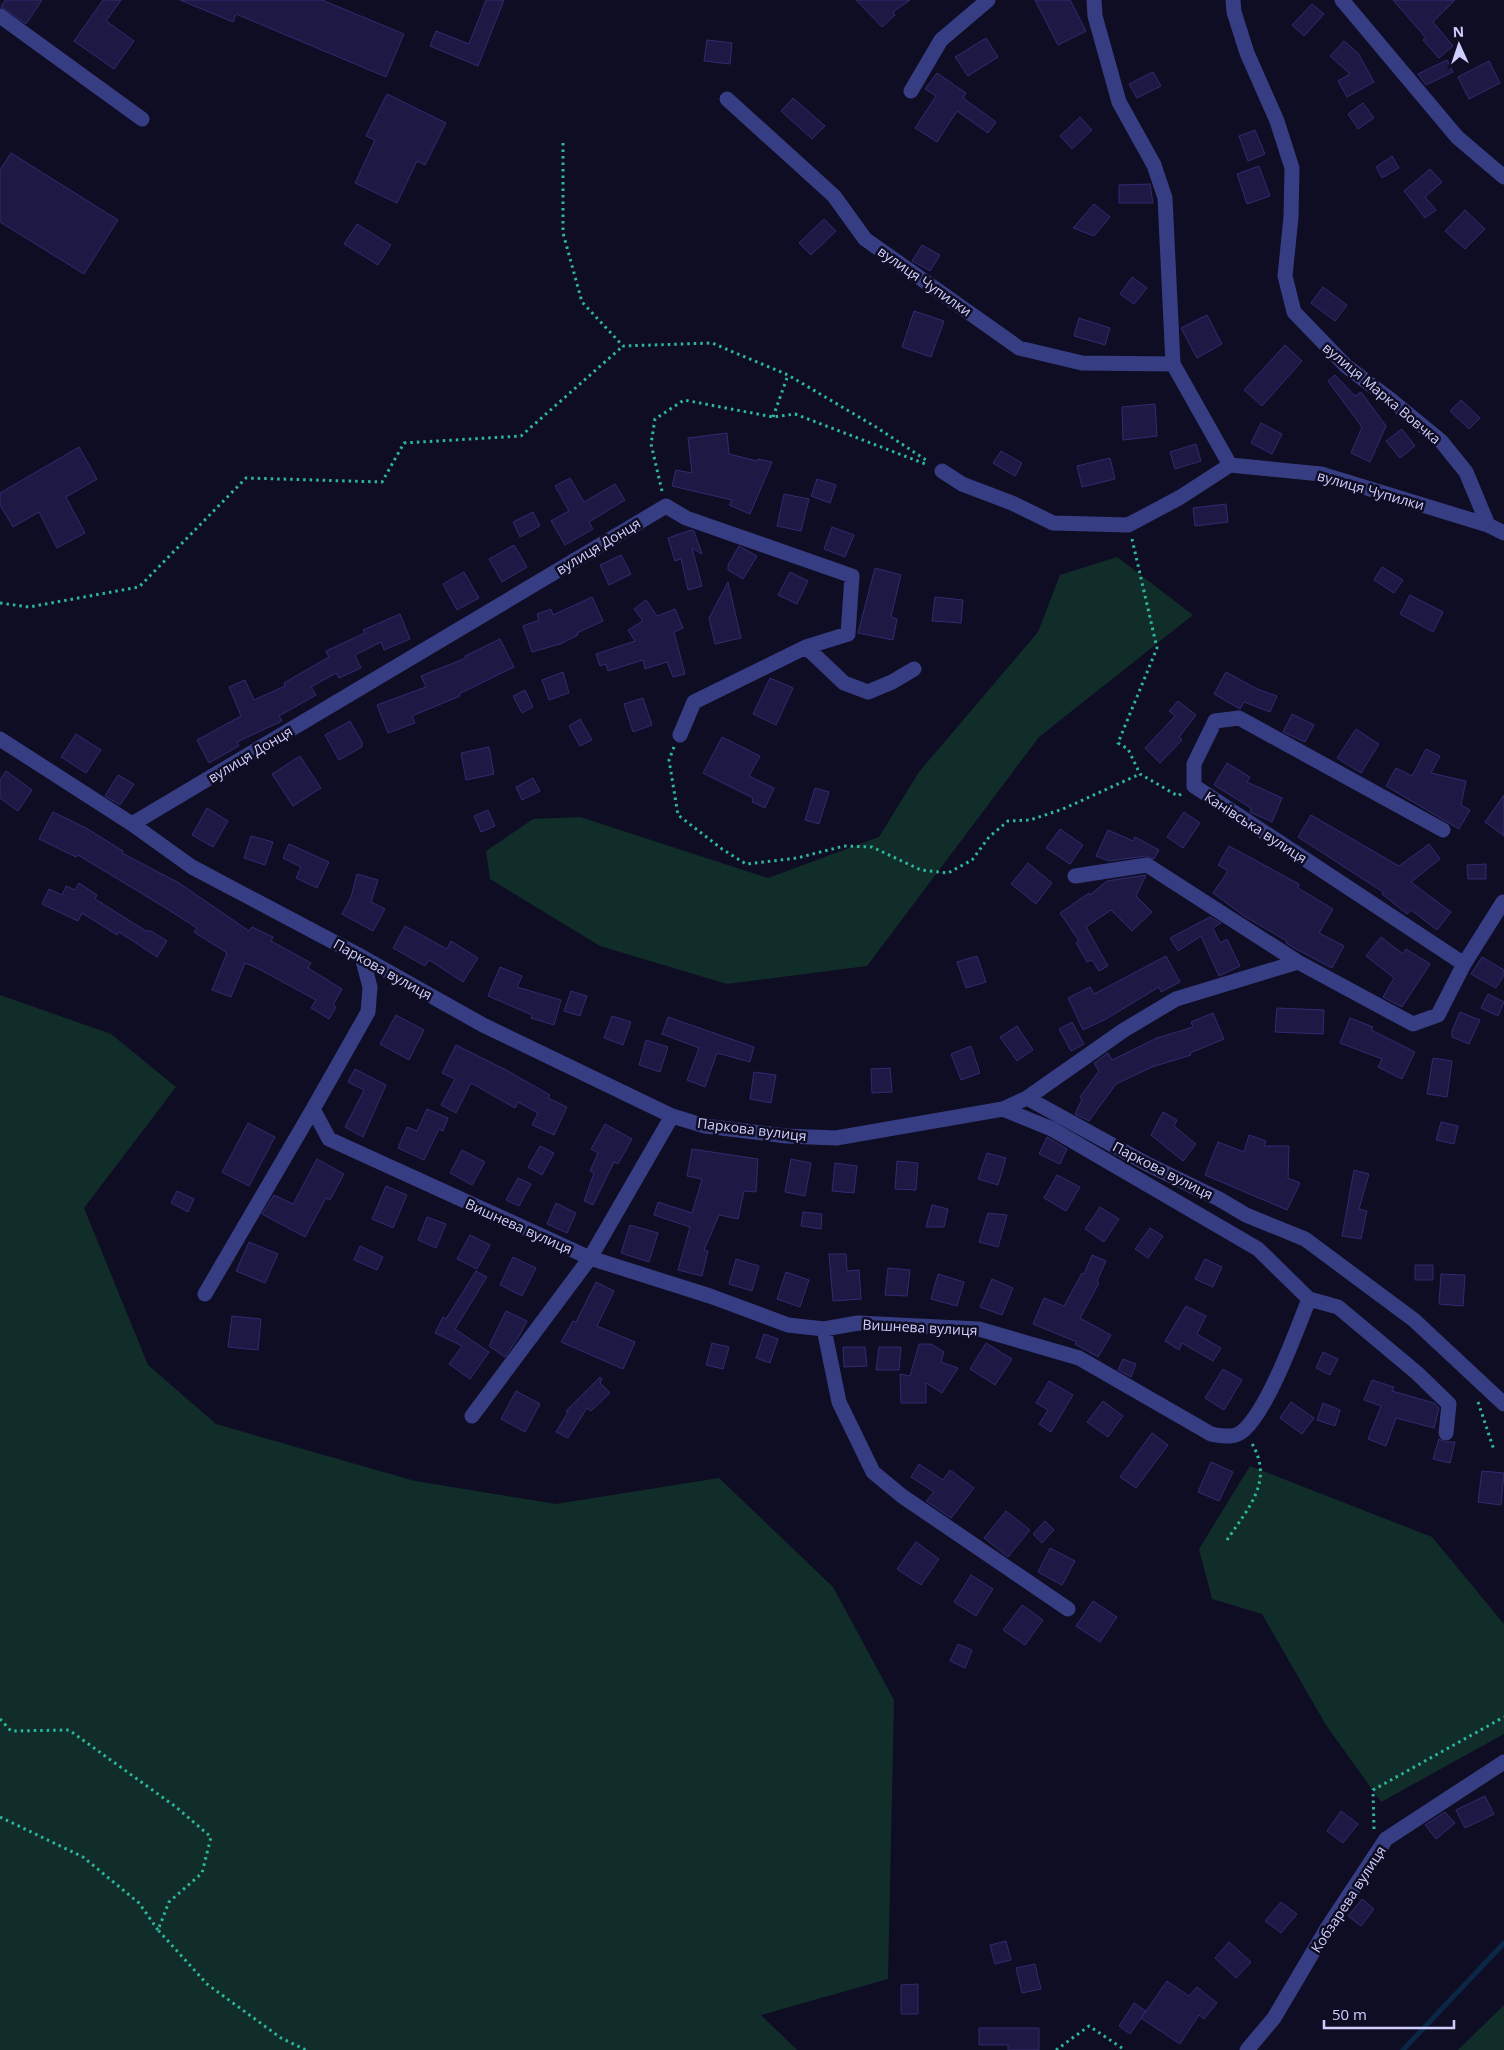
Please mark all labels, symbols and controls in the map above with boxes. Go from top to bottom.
north arrow [1434,20,1484,70]
text: N [1452,22,1464,41]
street label: вулиця Чупилки [874,242,976,320]
street label: вулиця Марка Вовчка [1319,338,1445,448]
street label: вулиця Чупилки [1315,466,1427,514]
street label: вулиця Донця [552,513,644,579]
street label: вулиця Донця [204,721,296,787]
street label: Канівська вулиця [1201,787,1311,867]
street label: Паркова вулиця [330,934,436,1004]
street label: Паркова вулиця [696,1113,808,1145]
street label: Паркова вулиця [1110,1137,1216,1203]
street label: Вишнева вулиця [463,1194,575,1258]
street label: Вишнева вулиця [862,1315,978,1339]
street label: Кобзарева вулиця [1306,1842,1390,1956]
scale bar [1324,1998,1454,2030]
text: 50 m [1332,2004,1367,2024]

